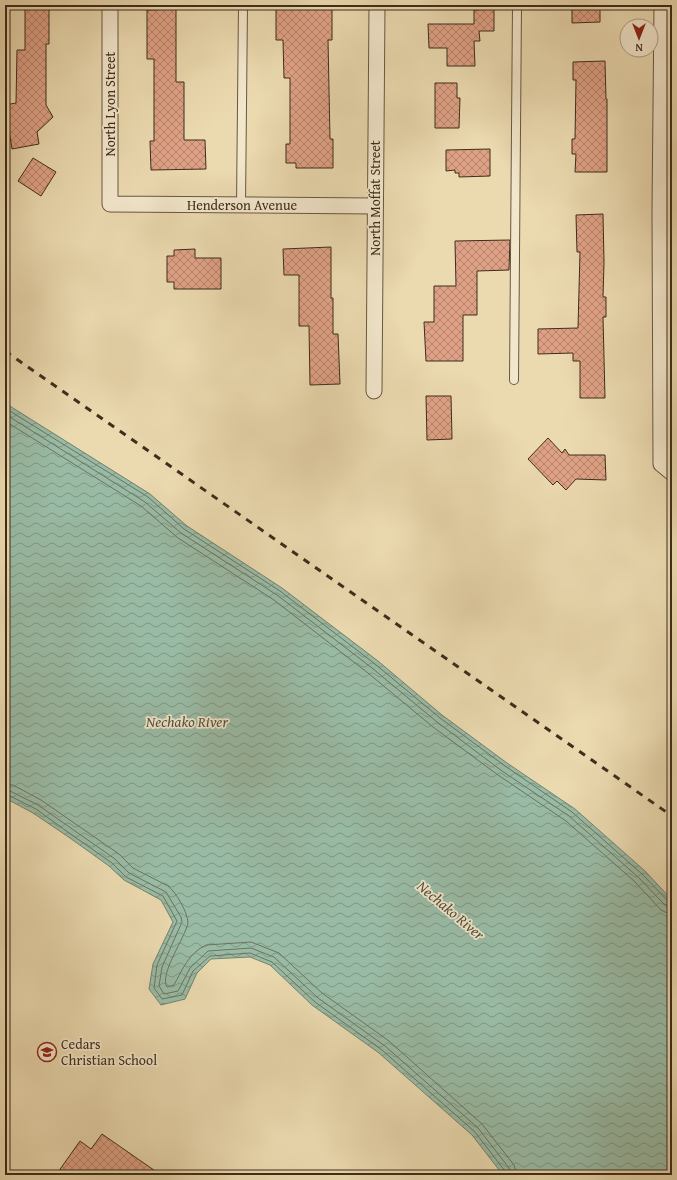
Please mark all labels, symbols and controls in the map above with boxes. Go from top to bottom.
north arrow [619,18,659,58]
text: N [635,40,643,56]
street label: North Lyon Street [100,51,120,156]
street label: North Moffat Street [365,140,385,256]
street label: Henderson Avenue [187,195,298,215]
water label: Nechako River [146,711,228,732]
water label: Nechako River [413,876,489,945]
place label: Cedars Christian School [61,1034,157,1070]
school or university icon: Cedars Christian School [36,1041,58,1063]

